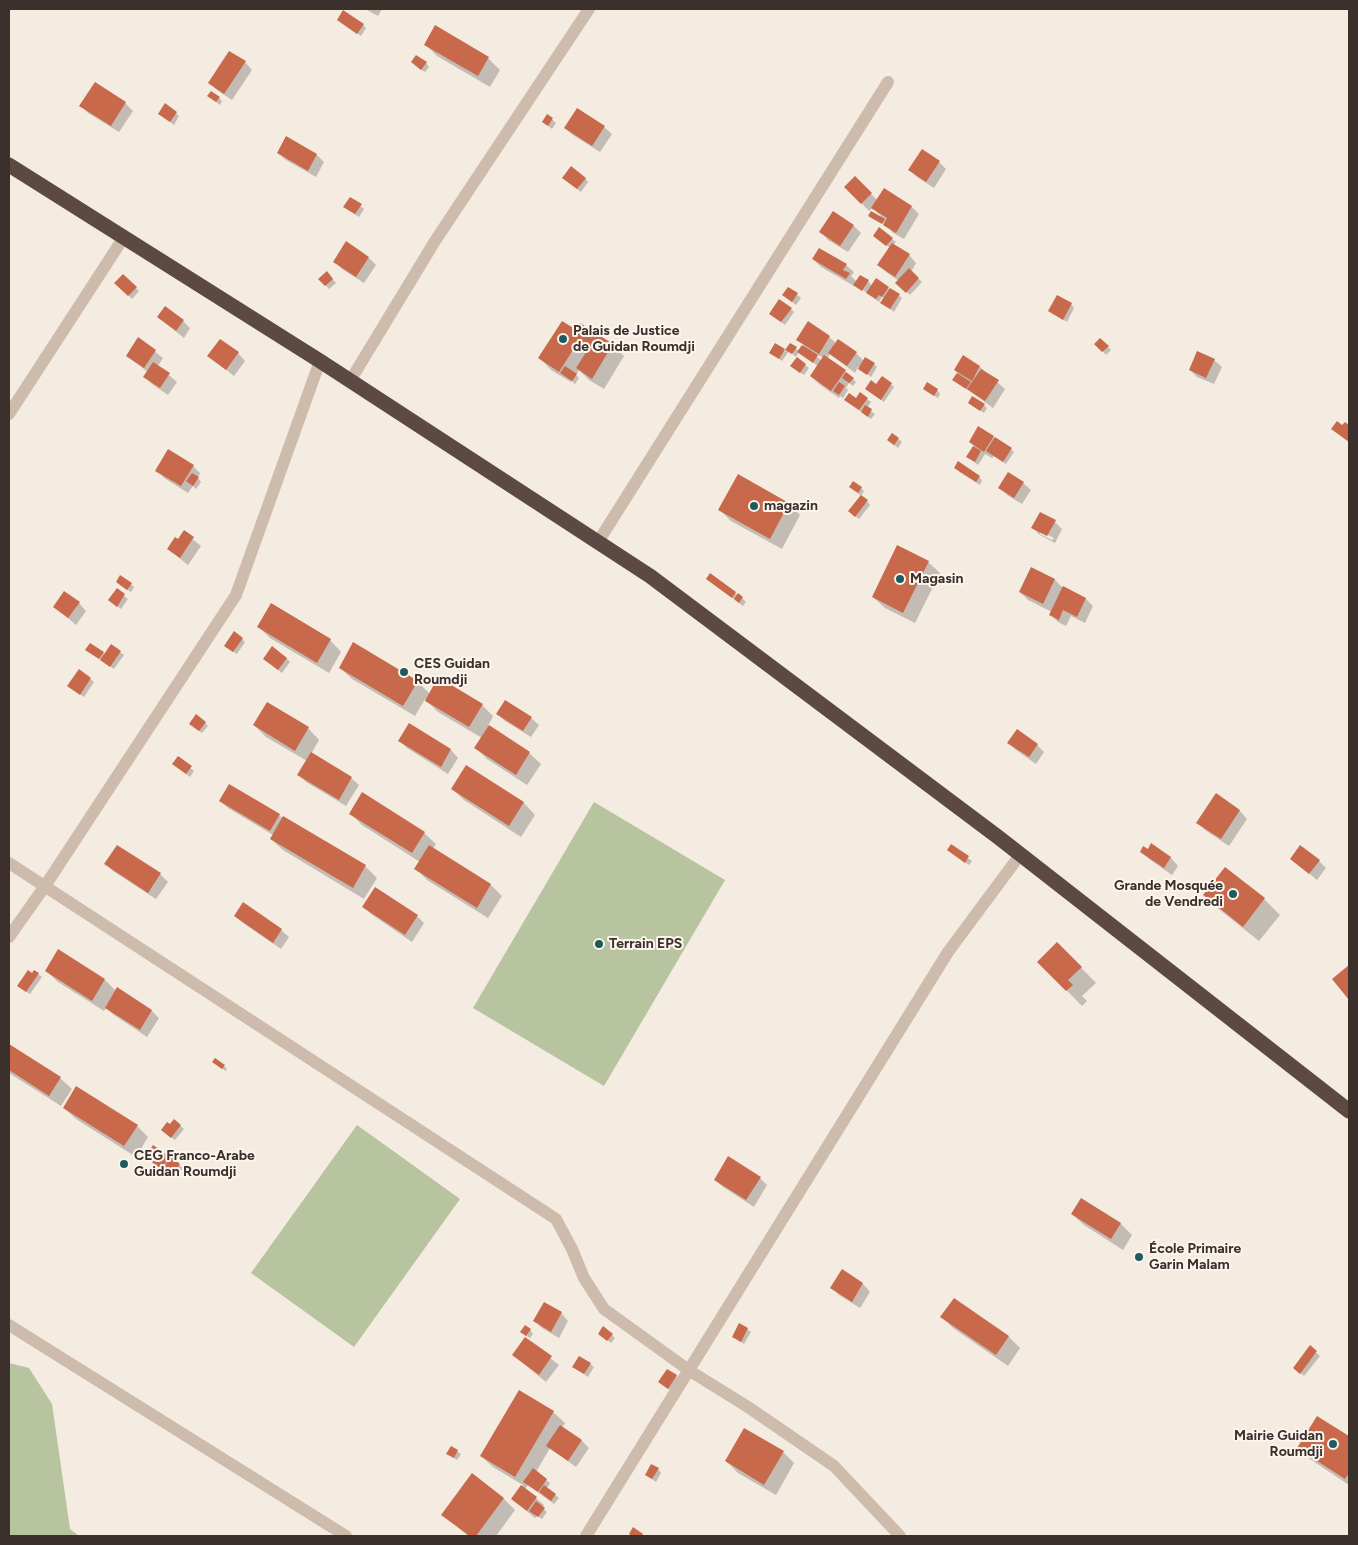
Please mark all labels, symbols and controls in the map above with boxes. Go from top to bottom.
place label: Palais de Justice de Guidan Roumdji [573,323,695,356]
marker: Palais de Justice de Guidan Roumdji [557,333,569,345]
place label: magazin [764,498,818,514]
marker: magazin [748,500,760,512]
place label: Magasin [910,571,963,587]
marker: Magasin [894,573,906,585]
place label: CES Guidan Roumdji [414,656,490,689]
marker: CES Guidan Roumdji [398,666,410,678]
place label: Grande Mosquée de Vendredi [1114,878,1223,910]
marker: Grande Mosquée de Vendredi [1227,888,1239,900]
place label: Terrain EPS [609,936,682,952]
marker: Terrain EPS [593,938,605,950]
place label: CEG Franco-Arabe Guidan Roumdji [134,1148,255,1180]
marker: CEG Franco-Arabe Guidan Roumdji [118,1158,130,1170]
place label: École Primaire Garin Malam [1149,1241,1241,1274]
marker: École Primaire Garin Malam [1133,1251,1145,1263]
place label: Mairie Guidan Roumdji [1234,1428,1323,1460]
marker: Mairie Guidan Roumdji [1327,1438,1339,1450]

